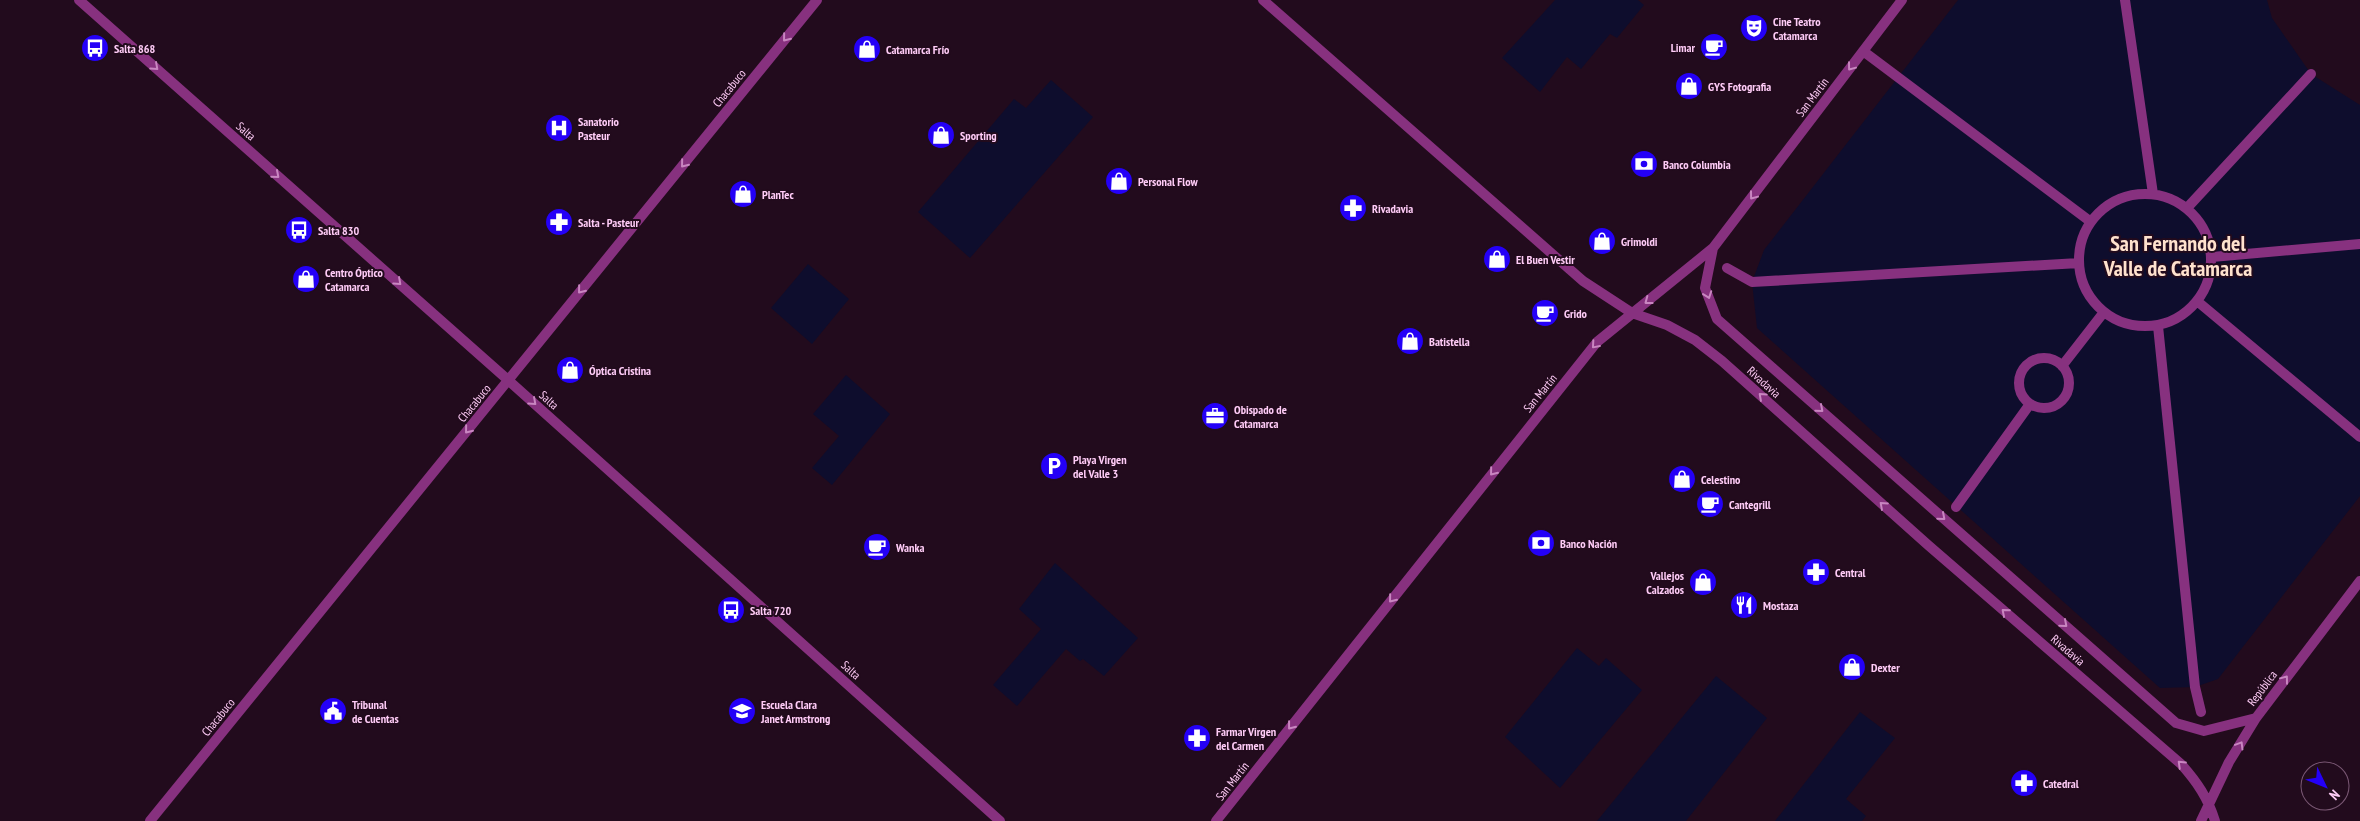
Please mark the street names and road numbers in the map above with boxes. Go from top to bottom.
street label: Chacabuco [709,66,749,110]
street label: San Martín [1792,75,1832,119]
street label: Salta [233,119,259,144]
street label: Rivadavia [1744,363,1784,401]
street label: San Martín [1520,371,1560,415]
street label: Chacabuco [454,381,494,425]
street label: Salta [536,387,562,413]
street label: Rivadavia [2048,631,2088,669]
street label: Salta [838,657,864,683]
street label: República [2244,667,2280,709]
street label: Chacabuco [198,695,238,739]
street label: San Martín [1212,759,1252,803]

